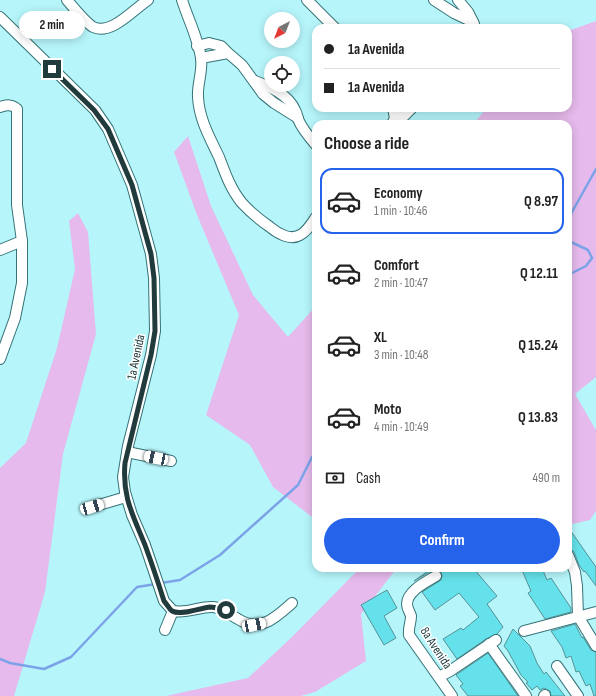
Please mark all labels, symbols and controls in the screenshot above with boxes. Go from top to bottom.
callout: 2 min [19,11,85,39]
north arrow [264,12,300,48]
map controls [264,12,300,92]
text: 2 min [40,17,64,33]
text: 1a Avenida [348,40,404,59]
button: locate [264,56,300,92]
route end [43,60,61,78]
text: 1a Avenida [348,78,404,97]
text: Choose a ride [324,133,409,154]
icon: car [326,183,362,219]
text: Economy [374,184,423,203]
text: Q 8.97 [524,192,558,211]
text: 1 min · 10:46 [374,203,427,219]
icon: car [326,255,362,291]
text: Comfort [374,256,419,275]
text: Q 12.11 [520,264,558,283]
text: 2 min · 10:47 [374,275,428,291]
icon: car [326,327,362,363]
text: XL [374,328,387,347]
street label: 1a Avenida [123,333,149,381]
text: Q 15.24 [518,336,558,355]
text: 3 min · 10:48 [374,347,428,363]
icon: car [326,399,362,435]
text: Moto [374,400,401,419]
text: Q 13.83 [518,408,558,427]
text: 4 min · 10:49 [374,419,428,435]
car [143,450,169,466]
icon: cash [324,467,346,489]
text: Cash [356,469,381,488]
text: 490 m [533,470,560,486]
car [79,498,105,516]
button: Confirm [324,518,560,564]
route start [217,601,235,619]
car [241,617,267,633]
street label: 8a Avenida [417,624,455,672]

